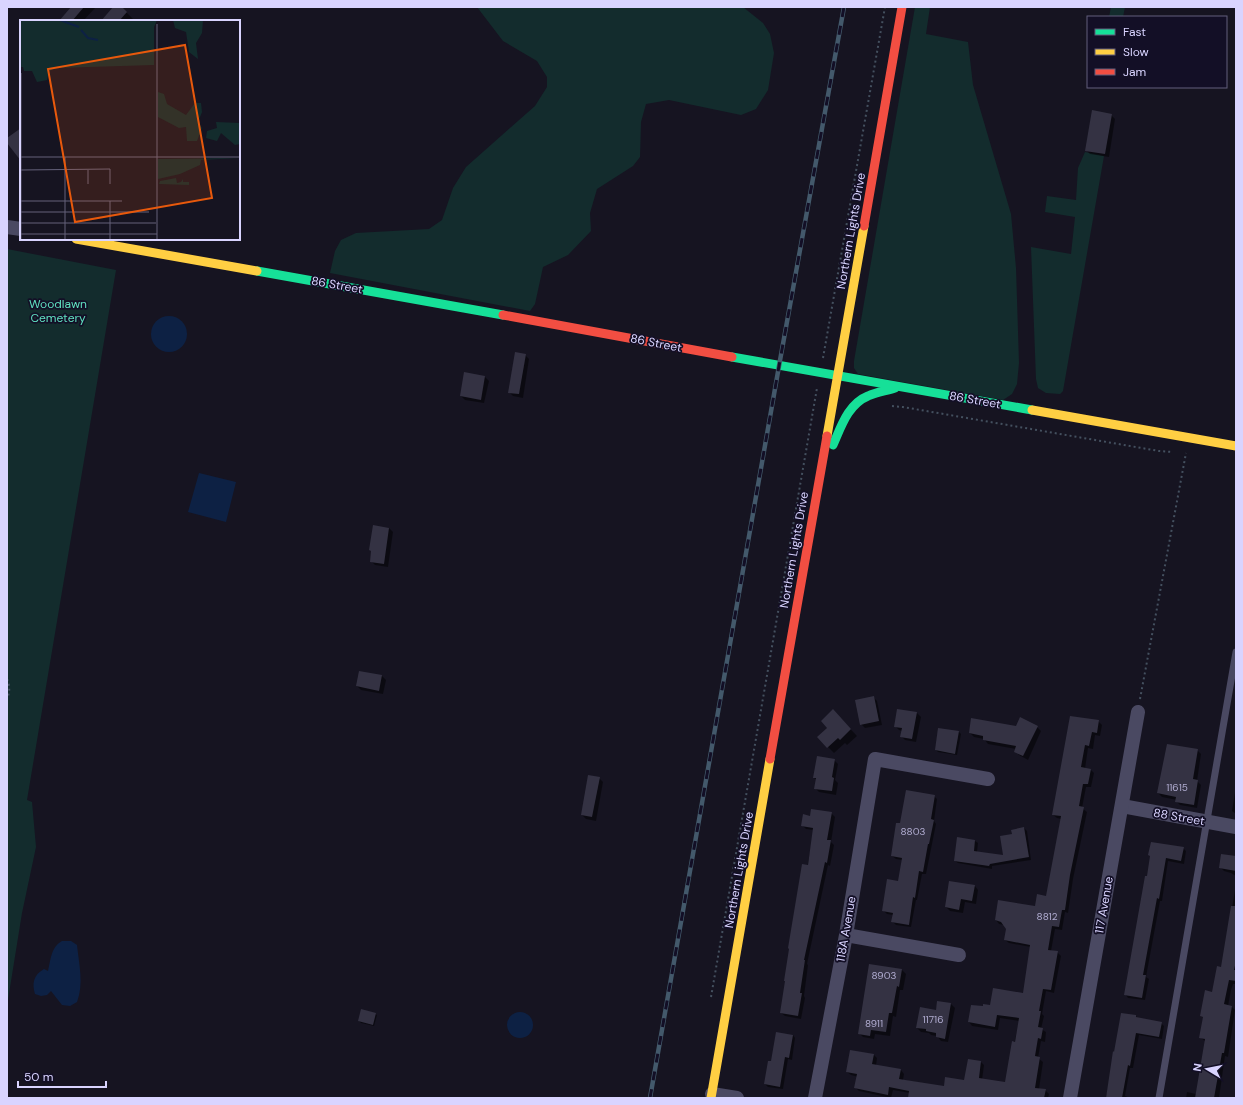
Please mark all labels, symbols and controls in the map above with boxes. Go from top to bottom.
legend [1087,16,1227,88]
inset map [20,20,240,240]
text: Fast [1123,24,1146,40]
text: Slow [1123,44,1149,60]
text: Jam [1123,64,1146,80]
street label: Northern Lights Drive [833,171,869,290]
street label: 86 Street [310,273,364,297]
park label: Woodlawn Cemetery [29,296,87,326]
street label: 86 Street [629,330,683,356]
street label: 86 Street [948,388,1002,412]
street label: Northern Lights Drive [776,490,812,609]
house number: 11615 [1166,781,1188,794]
street label: 88 Street [1152,805,1206,829]
street label: Northern Lights Drive [721,810,757,929]
house number: 8803 [901,825,926,838]
street label: 117 Avenue [1091,875,1117,935]
street label: 118A Avenue [832,895,860,963]
house number: 8812 [1037,910,1058,923]
house number: 8903 [872,969,896,982]
house number: 11716 [922,1013,944,1026]
house number: 8911 [865,1017,883,1030]
north arrow [1187,1049,1227,1089]
text: N [1190,1062,1205,1072]
scale bar [18,1063,106,1089]
text: 50 m [24,1069,53,1085]

